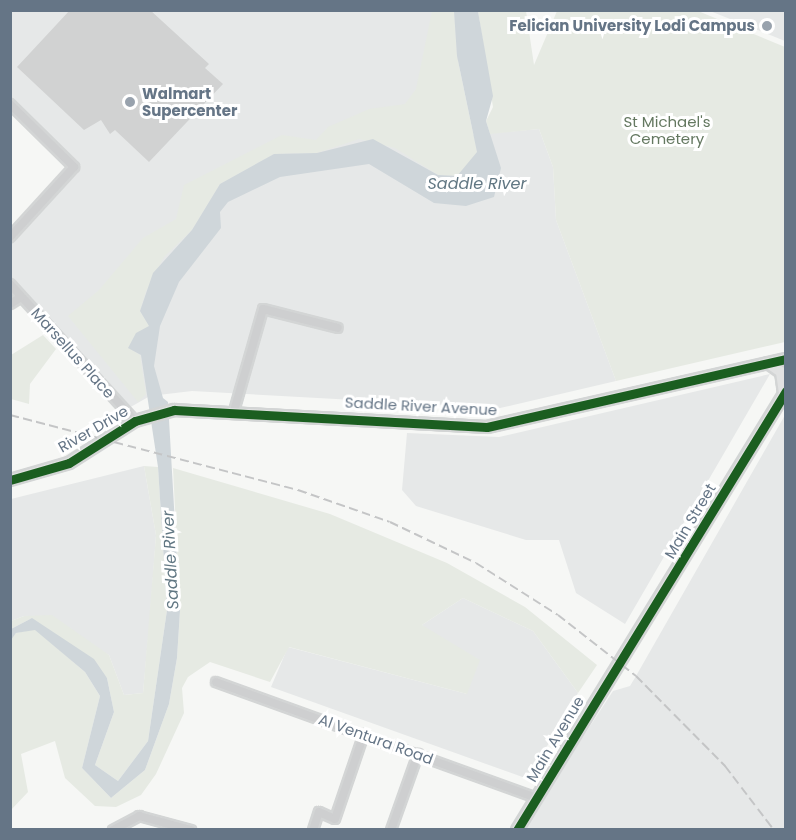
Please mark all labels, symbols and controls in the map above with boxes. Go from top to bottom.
place label: Felician University Lodi Campus [509,17,755,35]
marker: Felician University Lodi Campus [760,19,774,33]
place label: Walmart Supercenter [142,84,237,119]
marker: Walmart Supercenter [123,95,137,109]
park label: St Michael's Cemetery [624,112,710,147]
water label: Saddle River [428,174,526,194]
street label: Marsellus Place [28,304,118,402]
street label: Saddle River Avenue [344,393,498,419]
street label: River Drive [55,402,131,456]
street label: Main Street [661,480,719,562]
water label: Saddle River [159,510,183,610]
street label: Main Avenue [522,693,588,785]
street label: Al Ventura Road [316,710,436,768]

